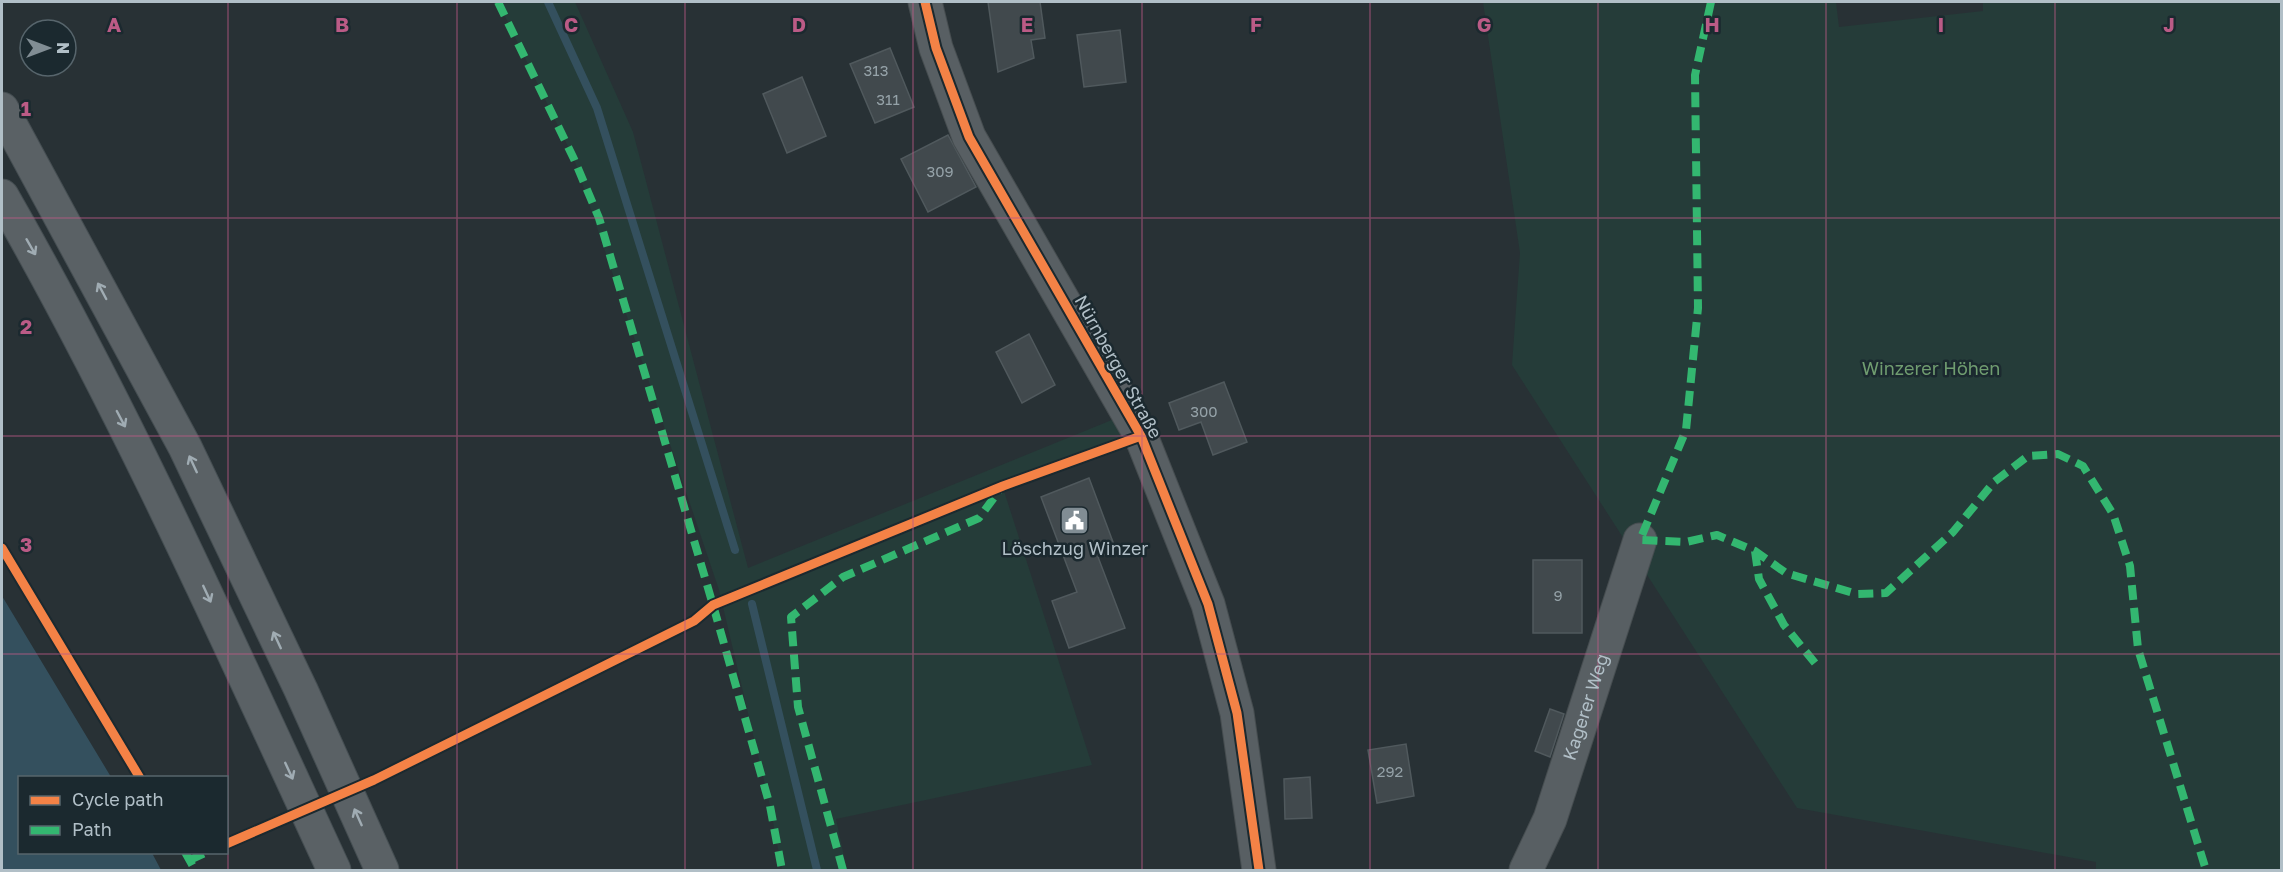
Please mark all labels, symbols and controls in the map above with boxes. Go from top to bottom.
text: A [107,12,121,36]
text: B [335,12,349,36]
text: C [564,12,578,36]
text: D [792,12,806,36]
text: E [1021,12,1033,36]
text: F [1250,12,1262,36]
text: G [1477,12,1491,36]
text: H [1704,12,1720,36]
text: I [1938,12,1944,36]
text: J [2163,12,2175,36]
north arrow [18,18,78,78]
text: N [53,42,73,54]
house number: 313 [864,61,888,79]
house number: 311 [876,90,900,108]
text: 1 [21,96,31,120]
house number: 309 [926,162,954,180]
one-way arrow [25,238,37,255]
one-way arrow [96,283,108,300]
street label: Nürnberger Straße [1070,291,1167,442]
text: 2 [20,314,32,338]
park label: Winzerer Höhen [1862,357,2000,379]
house number: 300 [1190,402,1218,420]
one-way arrow [116,410,128,428]
one-way arrow [187,455,199,473]
public building icon: Löschzug Winzer [1059,504,1091,536]
text: 3 [20,532,32,556]
place label: Löschzug Winzer [1002,537,1148,559]
one-way arrow [201,585,213,603]
house number: 9 [1553,586,1563,604]
one-way arrow [270,631,282,649]
street label: Kagerer Weg [1558,651,1613,763]
one-way arrow [283,762,295,780]
house number: 292 [1377,762,1403,780]
legend [18,776,228,854]
text: Cycle path [72,788,164,810]
one-way arrow [351,809,363,827]
text: Path [72,818,112,840]

